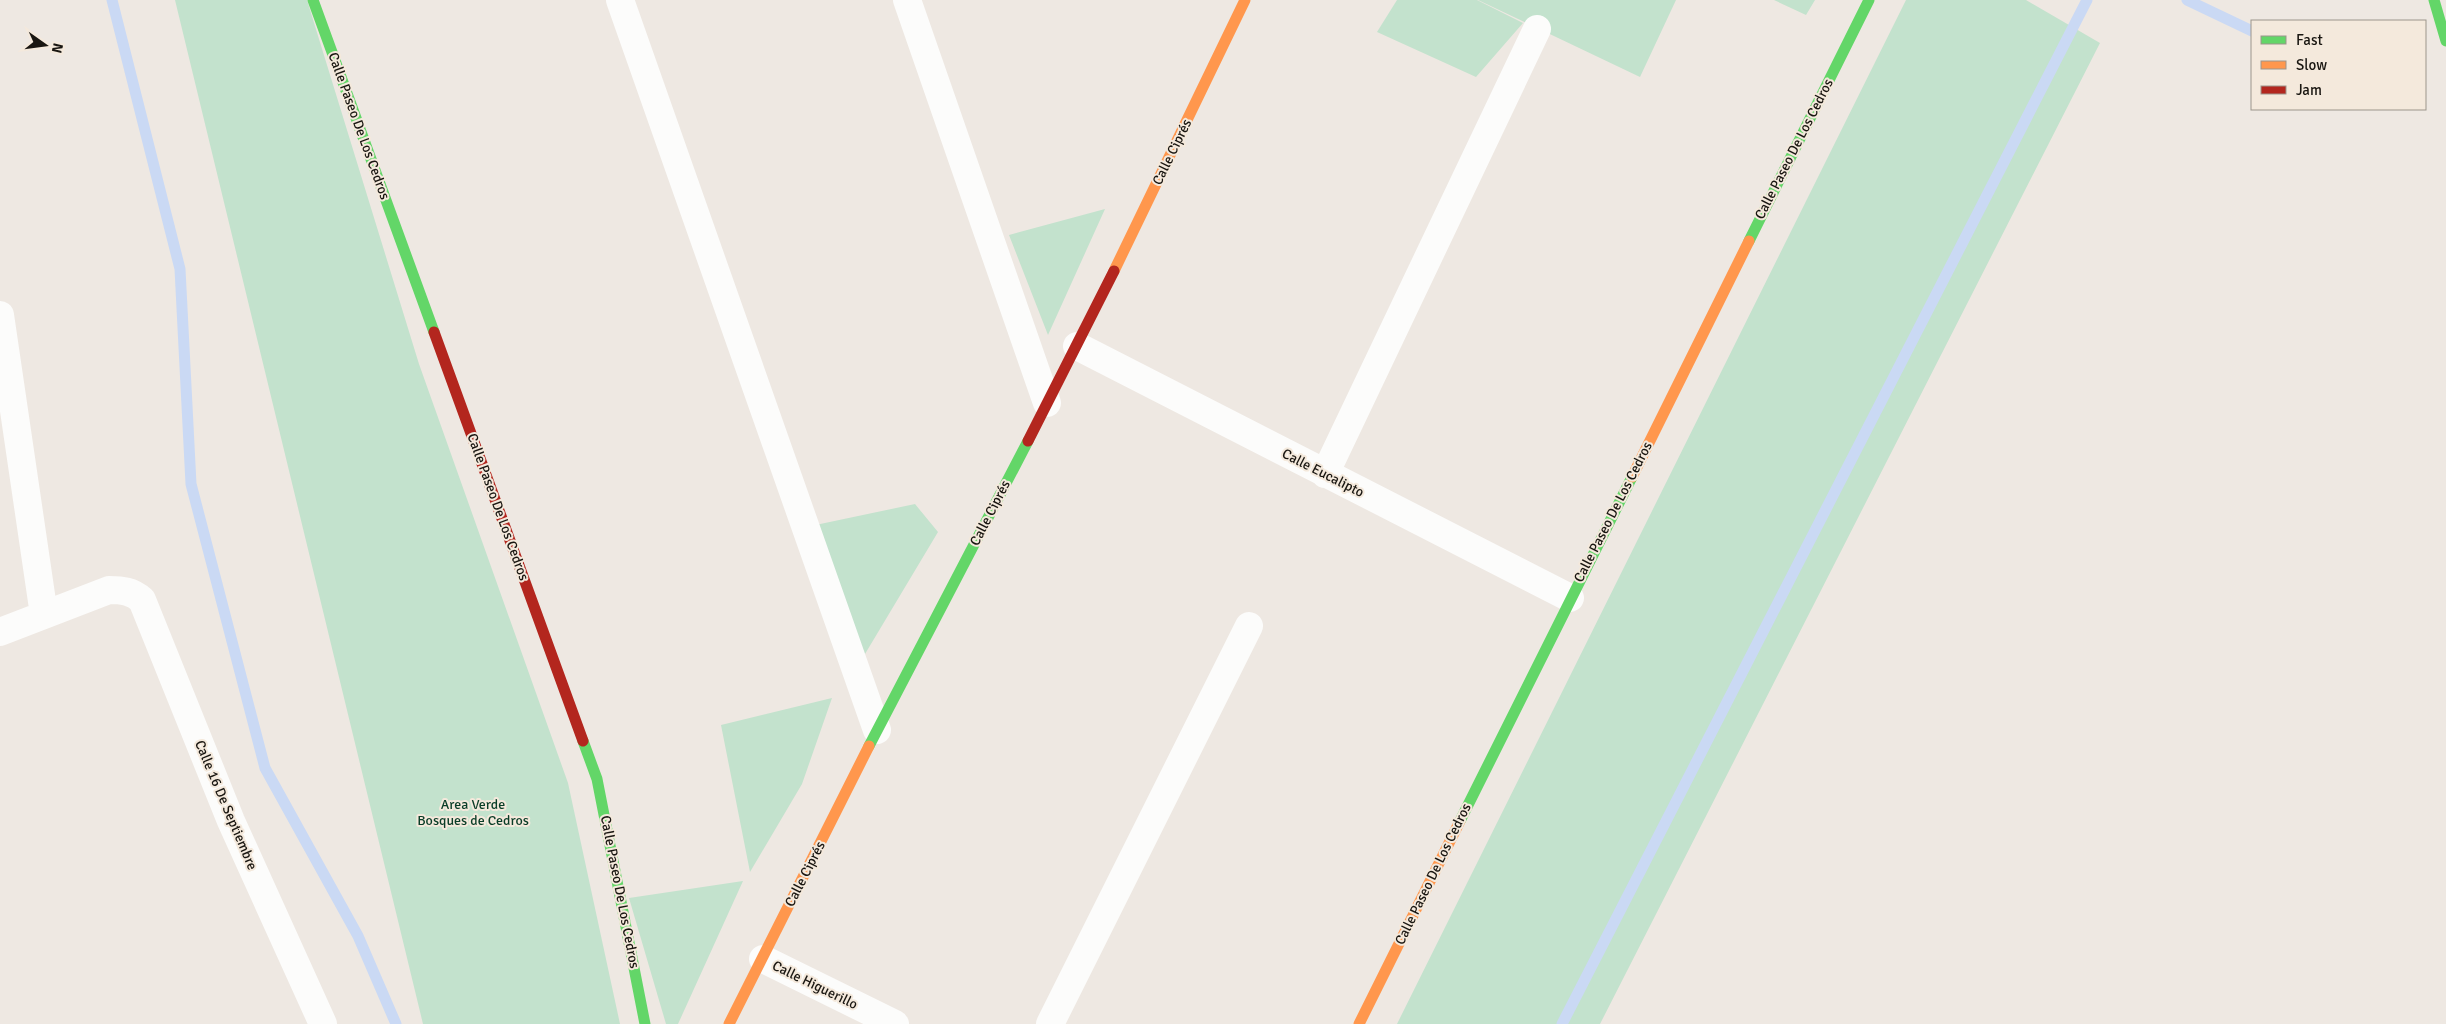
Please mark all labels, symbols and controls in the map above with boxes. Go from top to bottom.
north arrow [20,20,70,70]
legend [2251,20,2426,110]
text: Fast [2296,31,2323,49]
text: N [48,41,67,55]
street label: Calle Paseo De Los Cedros [324,50,394,202]
text: Slow [2296,56,2327,74]
street label: Calle Paseo De Los Cedros [1751,76,1837,222]
text: Jam [2296,81,2322,99]
street label: Calle Ciprés [1149,116,1195,188]
street label: Calle Paseo De Los Cedros [463,431,533,583]
street label: Calle Paseo De Los Cedros [1570,439,1656,585]
street label: Calle Eucalipto [1279,445,1367,501]
street label: Calle Ciprés [966,477,1014,549]
street label: Calle 16 De Septiembre [191,738,261,872]
park label: Area Verde Bosques de Cedros [417,796,529,829]
street label: Calle Paseo De Los Cedros [1391,800,1475,948]
street label: Calle Paseo De Los Cedros [597,814,643,970]
street label: Calle Ciprés [781,838,829,910]
street label: Calle Higuerillo [769,957,861,1013]

